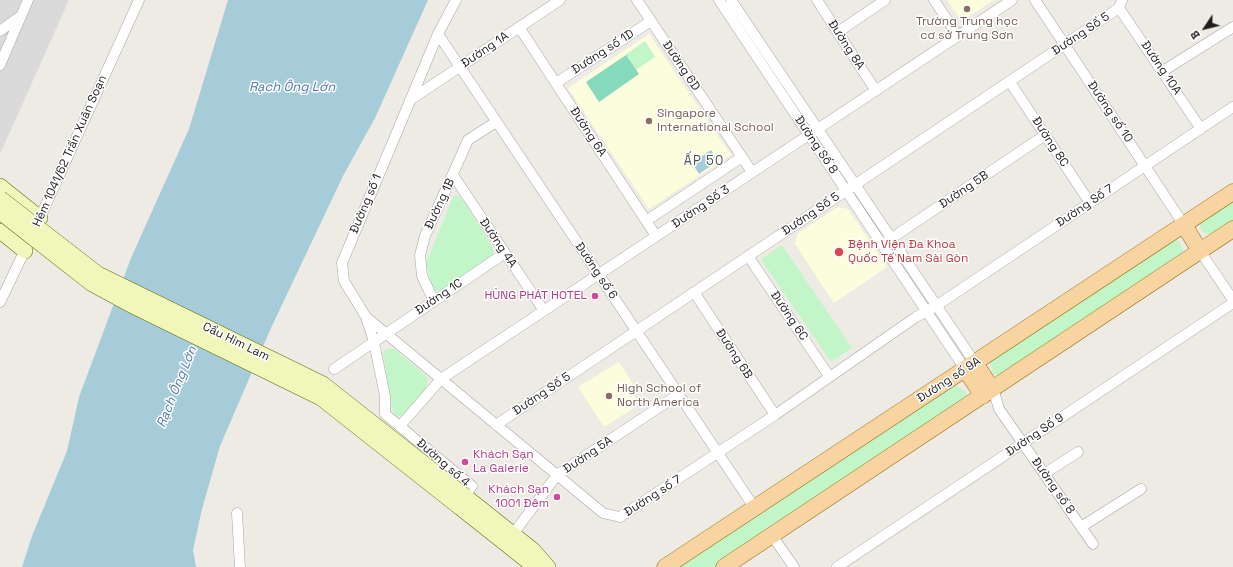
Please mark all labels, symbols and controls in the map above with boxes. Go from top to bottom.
marker: Trường Trung học cơ sở Trung Sơn [962,4,972,14]
north arrow [1185,8,1225,48]
street label: Đường Số 5 [1049,9,1113,59]
place label: Trường Trung học cơ sở Trung Sơn [916,15,1018,43]
street label: Đường 8A [825,17,867,73]
street label: Đường số 1D [569,27,637,77]
text: B [1187,28,1203,42]
street label: Đường 1A [459,29,511,71]
street label: Đường 10A [1138,38,1184,98]
street label: Đường 6D [659,39,703,93]
street label: Hẻm 1041/62 Trần Xuân Soạn [30,73,110,229]
water label: Rạch Ông Lớn [249,79,335,95]
street label: Đường số 10 [1084,79,1136,145]
street label: Đường 6A [567,105,609,159]
place label: Singapore International School [657,107,774,135]
street label: Đường Số 8 [791,113,841,177]
street label: Đường 8C [1029,114,1071,170]
marker: Singapore International School [644,116,654,126]
district label: ẤP 50 [684,153,724,169]
street label: Đường 5B [937,168,991,212]
street label: Đường số 1 [347,172,385,236]
street label: Đường 1B [422,176,458,232]
street label: Đường Số 3 [669,182,733,232]
street label: Đường Số 7 [1054,182,1116,230]
street label: Đường Số 5 [779,189,843,239]
street label: Đường 4A [476,216,520,270]
place label: Bệnh Viện Đa Khoa Quốc Tế Nam Sài Gòn [848,238,968,266]
street label: Đường số 6 [572,240,620,302]
marker: Bệnh Viện Đa Khoa Quốc Tế Nam Sài Gòn [833,246,845,258]
street label: Đường 1C [413,276,465,318]
place label: HÙNG PHÁT HOTEL [484,289,587,303]
street label: Đường 6C [767,289,811,343]
marker: HÙNG PHÁT HOTEL [590,291,600,301]
street label: Cầu Him Lam [200,320,272,364]
street label: Đường 6B [713,326,755,382]
water label: Rạch Ông Lớn [154,344,200,430]
street label: Đường số 9A [914,354,984,406]
street label: Đường Số 5 [510,369,574,419]
place label: High School of North America [617,382,701,410]
marker: High School of North America [604,391,614,401]
street label: Đường Số 9 [1003,410,1067,460]
street label: Đường 5A [561,433,615,477]
street label: Đường số 4 [414,436,472,490]
place label: Khách Sạn La Galerie [473,448,534,476]
street label: Đường số 8 [1028,455,1078,517]
marker: Khách Sạn La Galerie [460,457,470,467]
street label: Đường số 7 [622,472,684,520]
place label: Khách Sạn 1001 Đêm [488,483,549,511]
marker: Khách Sạn 1001 Đêm [552,492,562,502]

